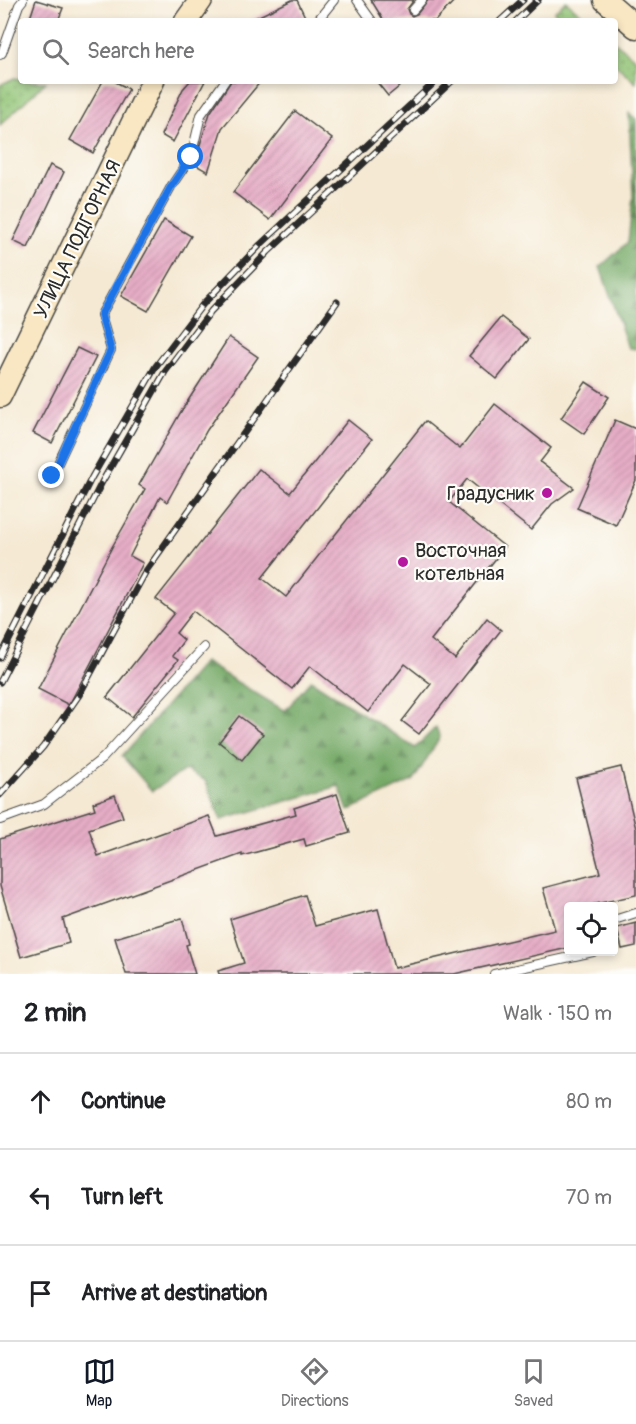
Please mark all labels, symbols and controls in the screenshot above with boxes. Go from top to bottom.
search box [18,18,618,84]
icon: search [39,35,72,68]
text: Search here [87,37,194,65]
route start [177,143,203,169]
street label: УЛИЦА ПОДГОРНАЯ [28,156,127,323]
route end [38,462,64,488]
place label: Градусник [447,481,535,506]
marker: Градусник [540,486,554,500]
place label: Восточная котельная [415,538,506,586]
marker: Восточная котельная [396,555,410,569]
map controls [564,902,618,956]
button: locate [564,902,618,956]
text: 2 min [24,997,86,1029]
text: Walk · 150 m [503,1001,612,1026]
icon: ahead [24,1085,57,1118]
text: Continue [81,1087,165,1115]
text: 80 m [566,1089,612,1114]
icon: left [24,1181,57,1214]
text: Turn left [81,1183,163,1211]
text: 70 m [566,1185,612,1210]
icon: arrive [24,1277,57,1310]
text: Arrive at destination [81,1279,267,1307]
tab: Map [83,1355,116,1411]
tab: Directions [281,1355,349,1411]
tab: Saved [514,1355,553,1411]

